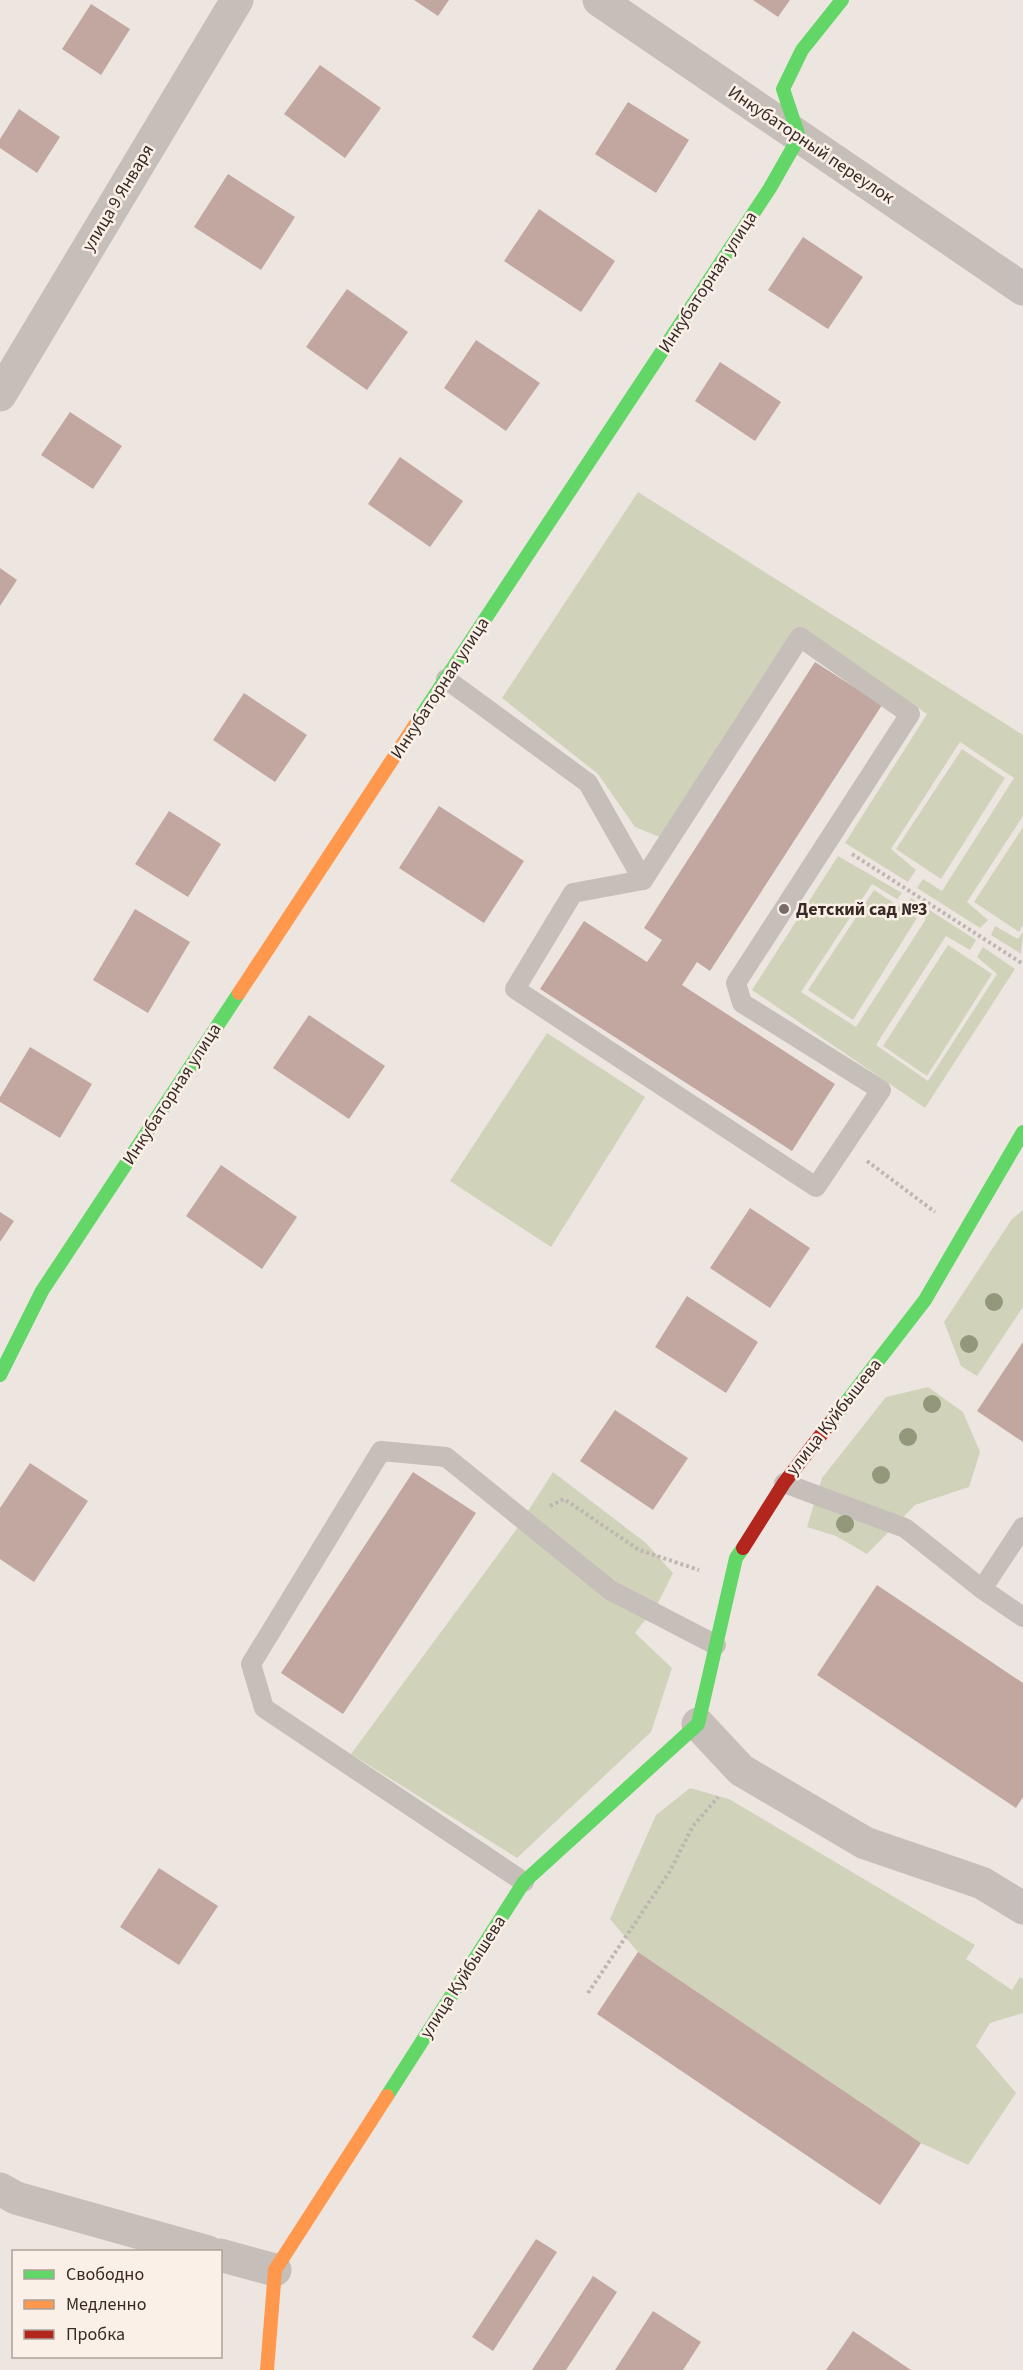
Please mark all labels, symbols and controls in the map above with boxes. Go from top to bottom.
street label: Инкубаторный переулок [723,80,899,210]
street label: улица 9 Января [76,140,160,256]
street label: Инкубаторная улица [653,206,763,358]
street label: Инкубаторная улица [385,612,495,764]
place label: Детский сад №3 [796,897,928,922]
marker: Детский сад №3 [777,902,791,916]
street label: Инкубаторная улица [117,1018,227,1170]
street label: улица Куйбышева [780,1353,888,1481]
street label: улица Куйбышева [414,1911,512,2043]
legend [12,2250,222,2358]
text: Свободно [66,2262,144,2287]
text: Медленно [66,2292,146,2317]
text: Пробка [66,2322,125,2347]

